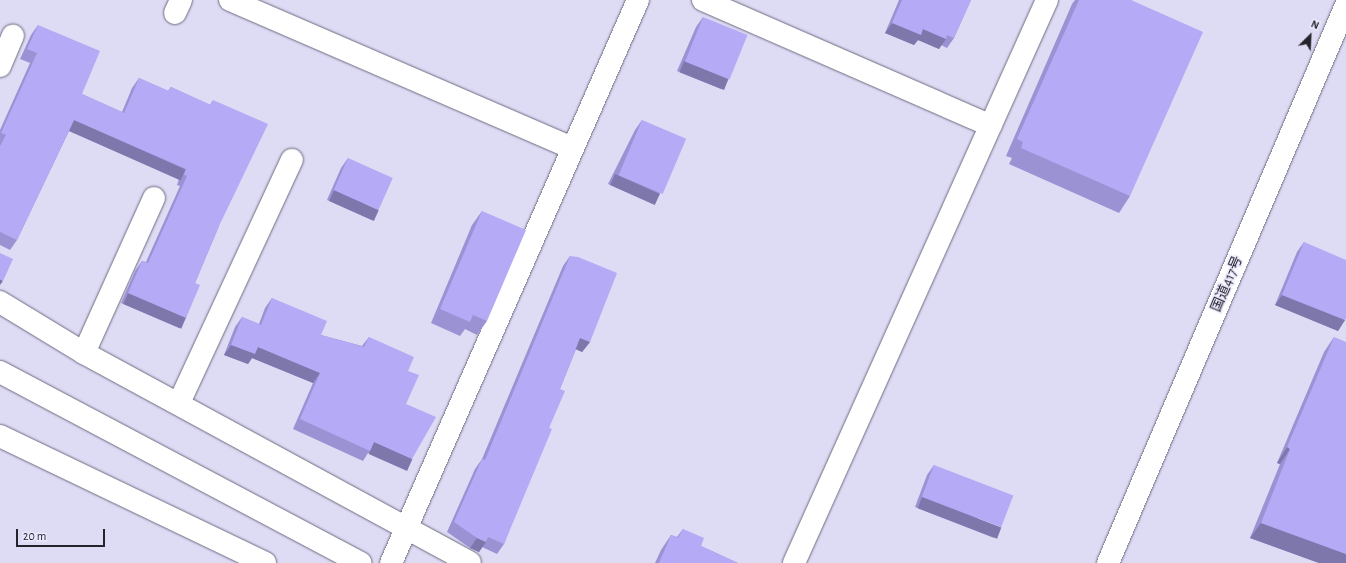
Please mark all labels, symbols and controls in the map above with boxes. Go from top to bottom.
north arrow [1290,16,1330,56]
text: N [1309,18,1321,31]
street label: 国道417号 [1208,253,1246,315]
scale bar [18,521,107,547]
text: 20 m [23,530,46,542]

